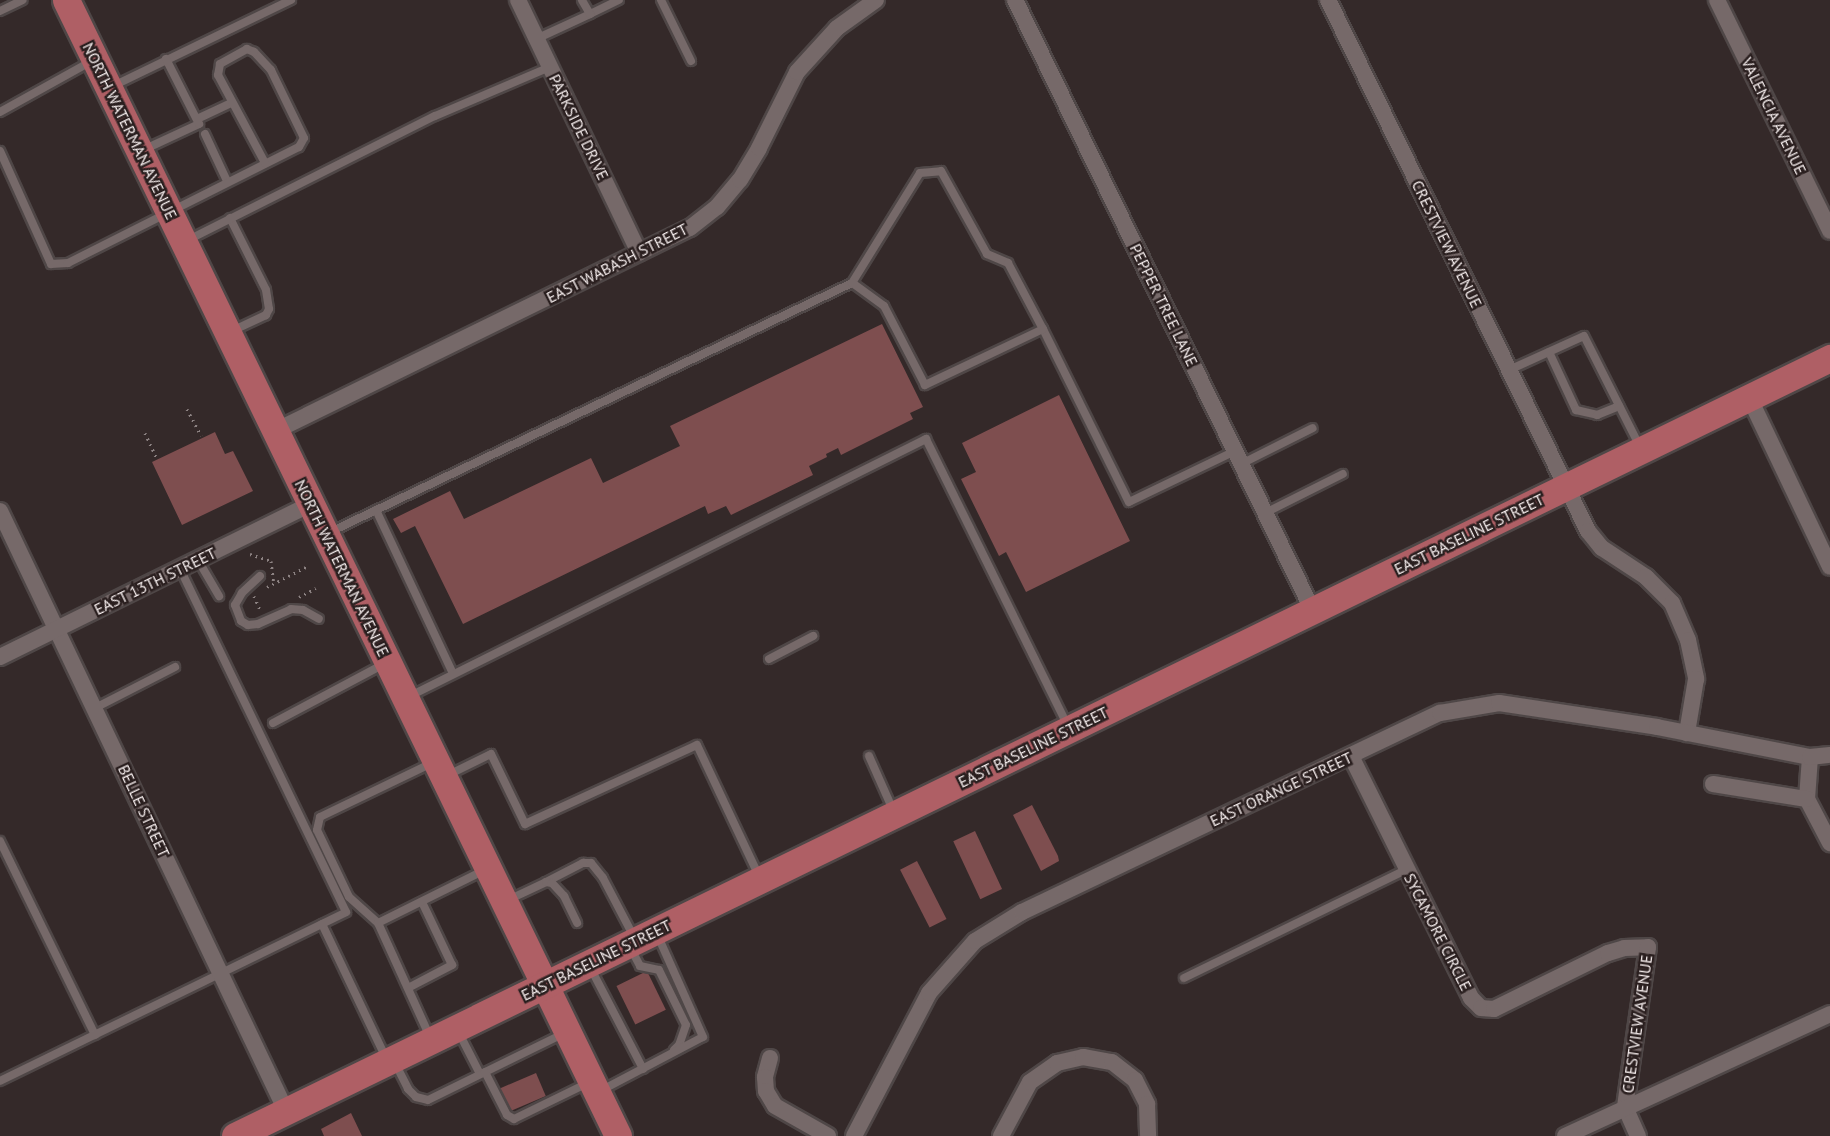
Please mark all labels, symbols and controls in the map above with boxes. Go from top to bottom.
street label: NORTH WATERMAN AVENUE [79,39,181,223]
street label: VALENCIA AVENUE [1737,54,1811,178]
street label: PARKSIDE DRIVE [545,71,613,183]
street label: CRESTVIEW AVENUE [1408,177,1486,311]
street label: EAST WABASH STREET [543,219,691,307]
street label: PEPPER TREE LANE [1126,240,1202,370]
street label: NORTH WATERMAN AVENUE [291,476,393,660]
street label: EAST BASELINE STREET [1391,489,1547,579]
street label: EAST 13TH STREET [91,543,219,619]
street label: EAST BASELINE STREET [955,702,1111,792]
street label: EAST ORANGE STREET [1207,747,1355,831]
street label: BELLE STREET [114,762,174,860]
street label: SYCAMORE CIRCLE [1400,870,1476,994]
street label: EAST BASELINE STREET [518,915,674,1005]
street label: CRESTVIEW AVENUE [1618,953,1656,1095]

